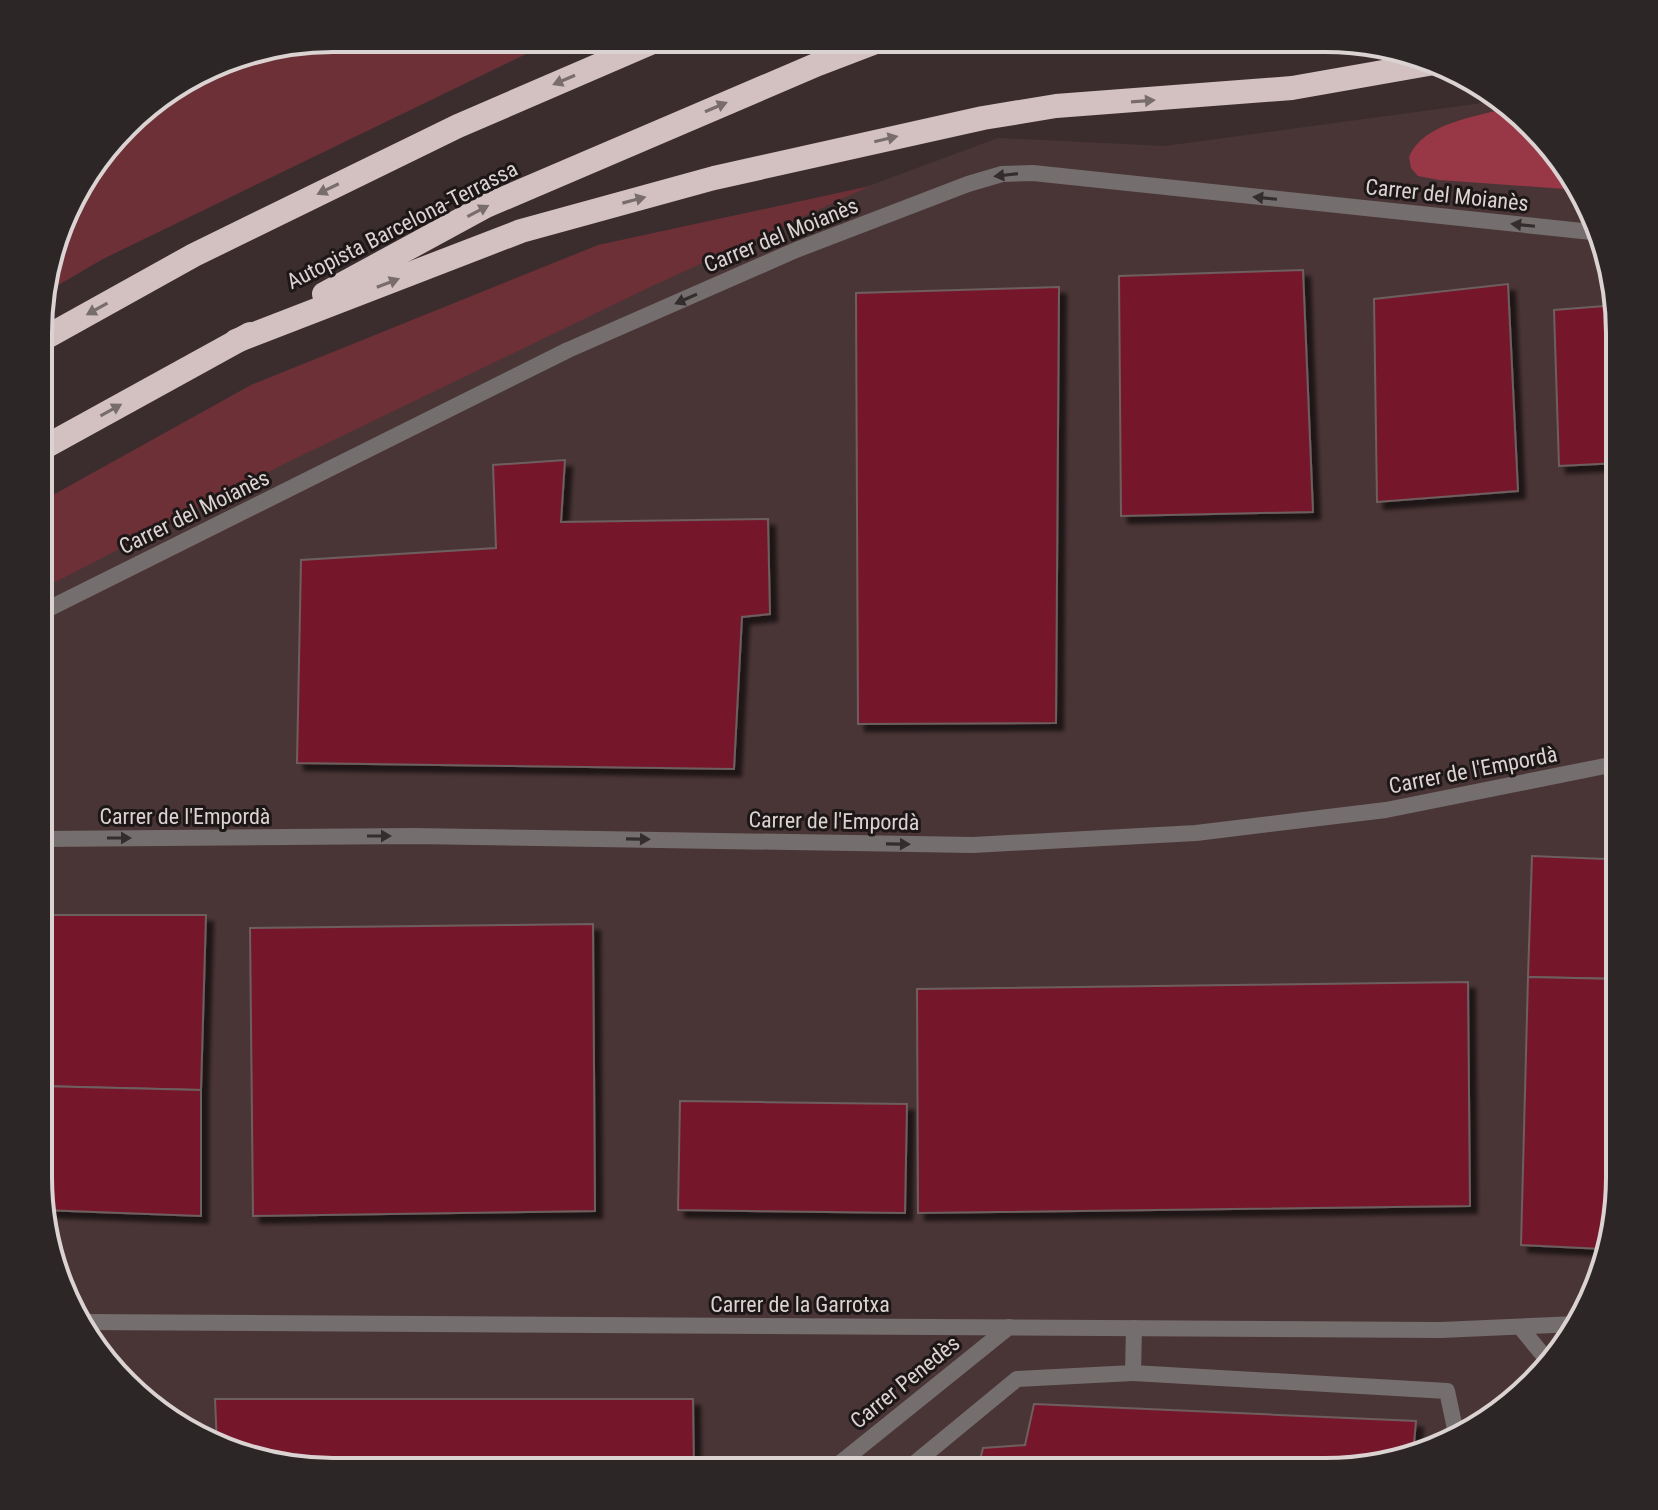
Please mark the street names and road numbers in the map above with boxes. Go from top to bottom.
street label: Autopista Barcelona-Terrassa [282,156,522,294]
street label: Carrer del Moianès [1364,174,1530,216]
street label: Carrer del Moianès [700,193,862,277]
street label: Carrer del Moianès [115,465,273,559]
street label: Carrer de l'Empordà [1387,741,1559,799]
street label: Carrer de l'Empordà [100,804,270,829]
street label: Carrer de l'Empordà [748,807,920,835]
street label: Carrer de la Garrotxa [710,1292,890,1317]
street label: Carrer Penedès [846,1330,964,1434]

